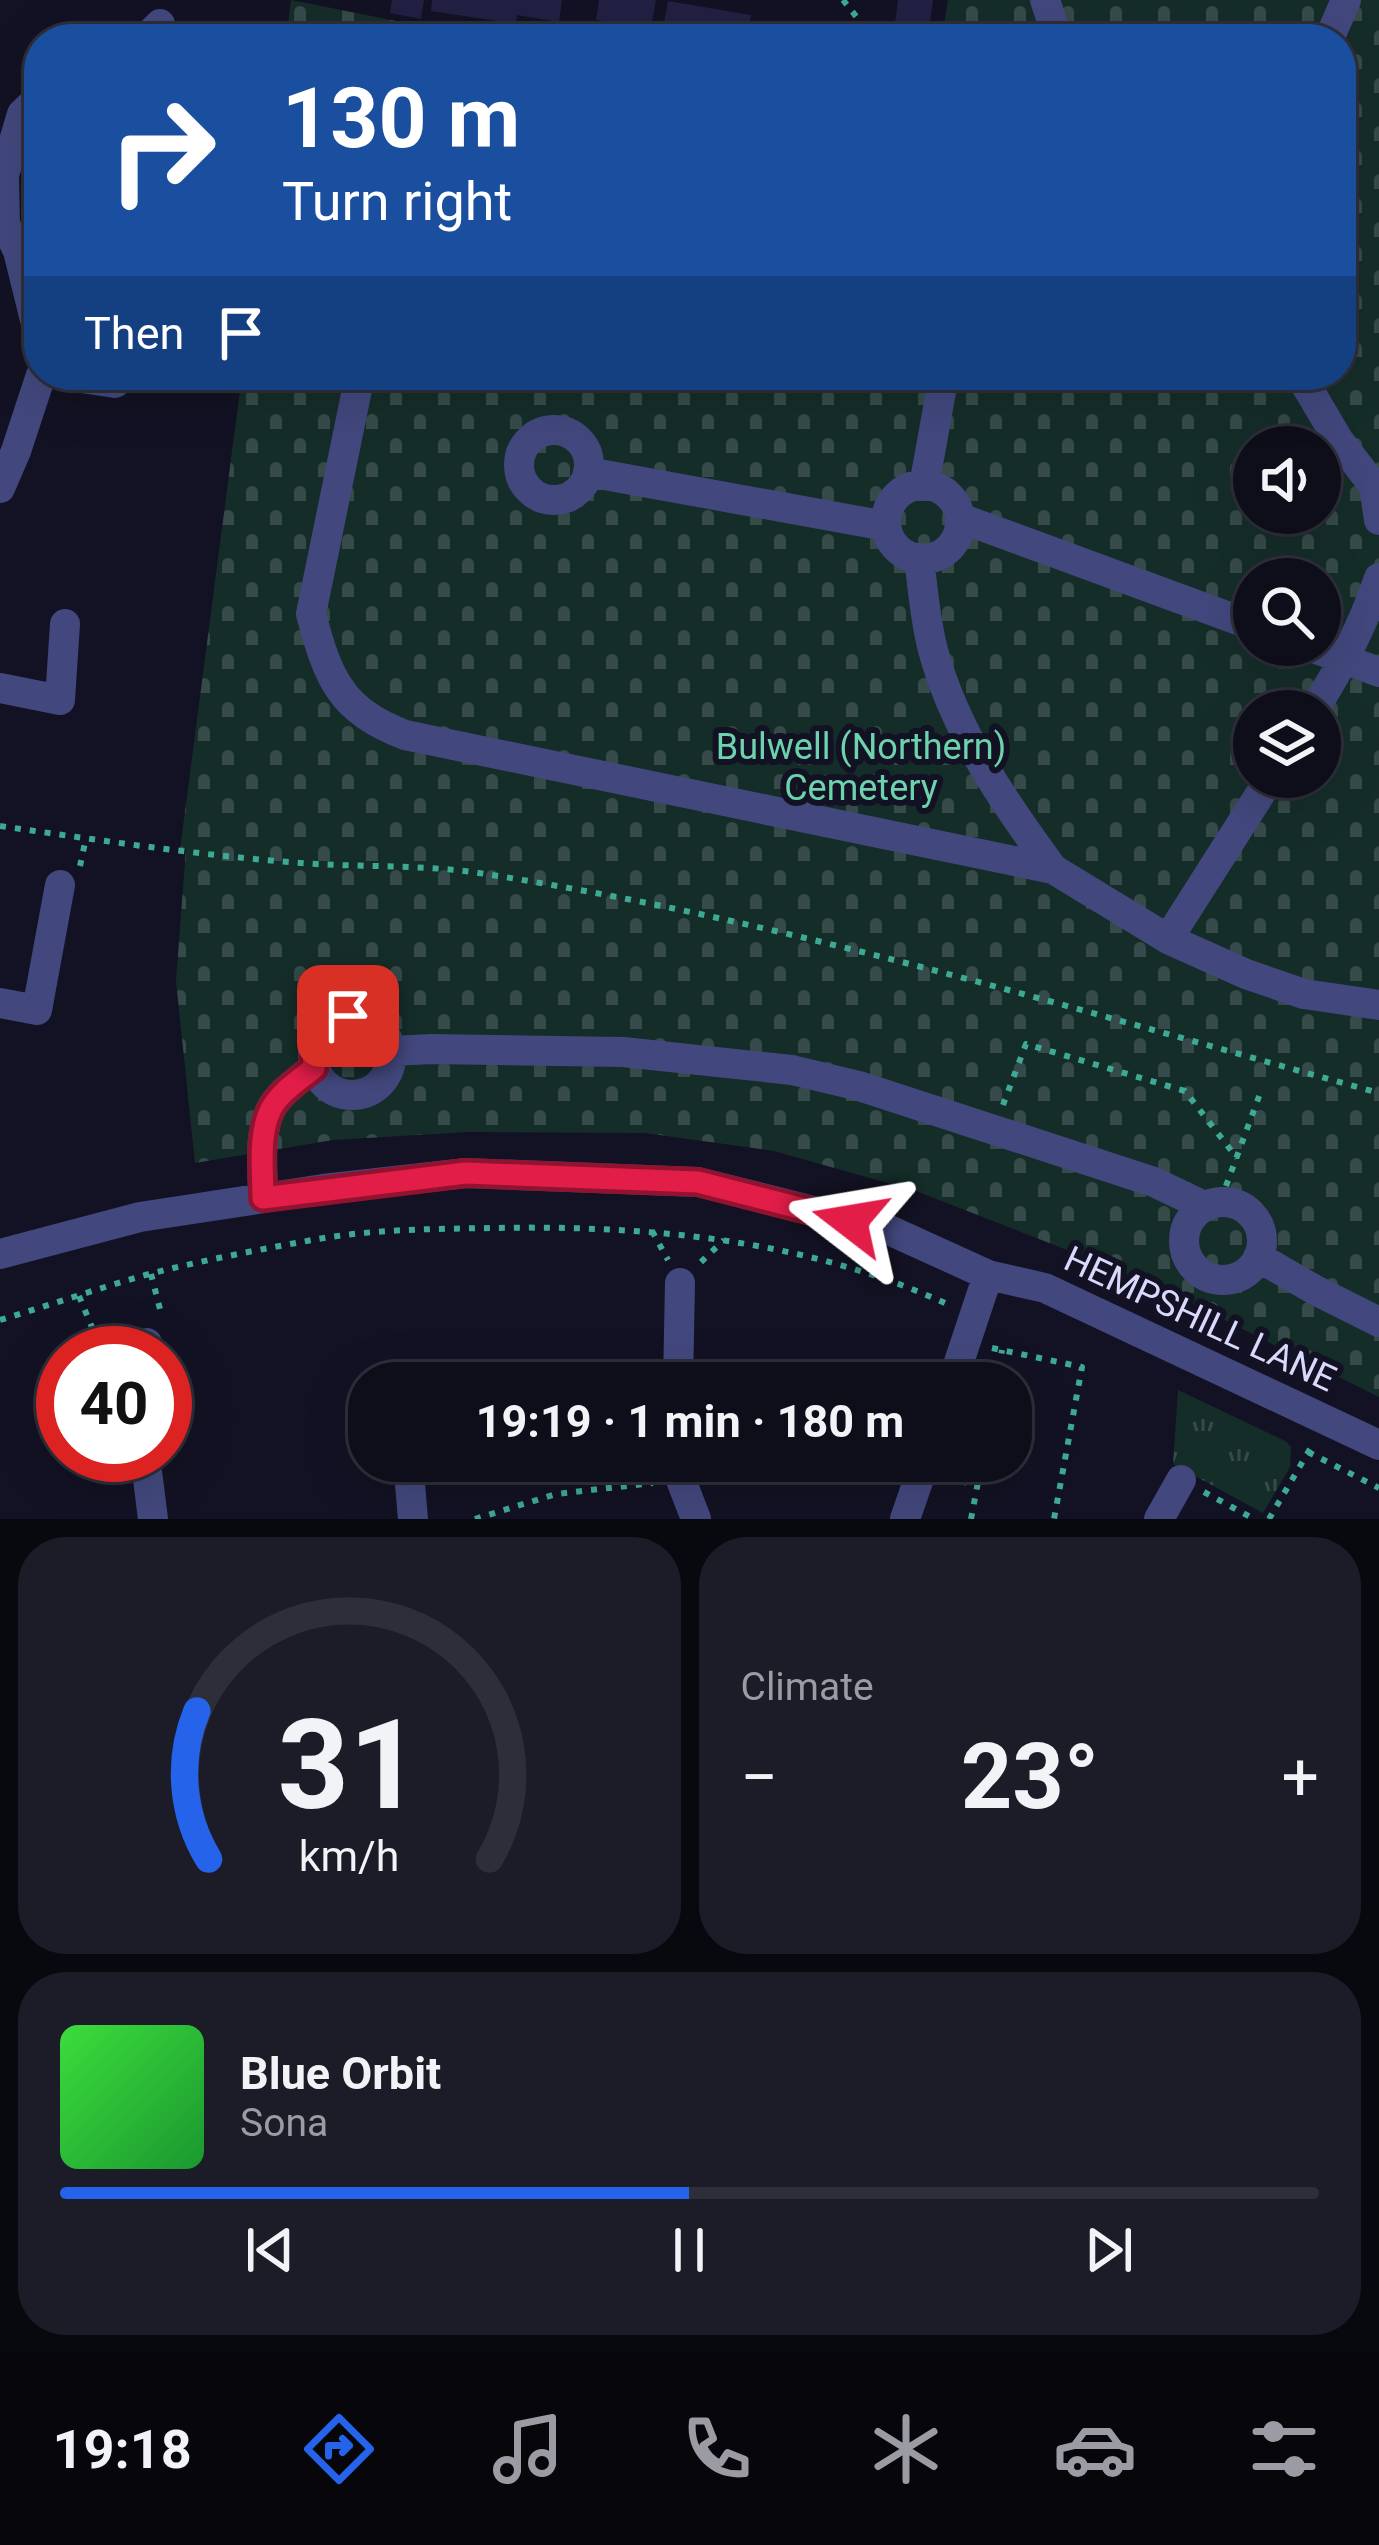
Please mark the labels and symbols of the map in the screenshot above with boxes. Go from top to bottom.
park label: Bulwell (Northern) Cemetery [716,726,1006,809]
pin [297,965,399,1067]
position arrow [787,1158,913,1284]
street label: HEMPSHILL LANE [1058,1238,1342,1400]
speed limit sign: 40 [36,1326,192,1482]

